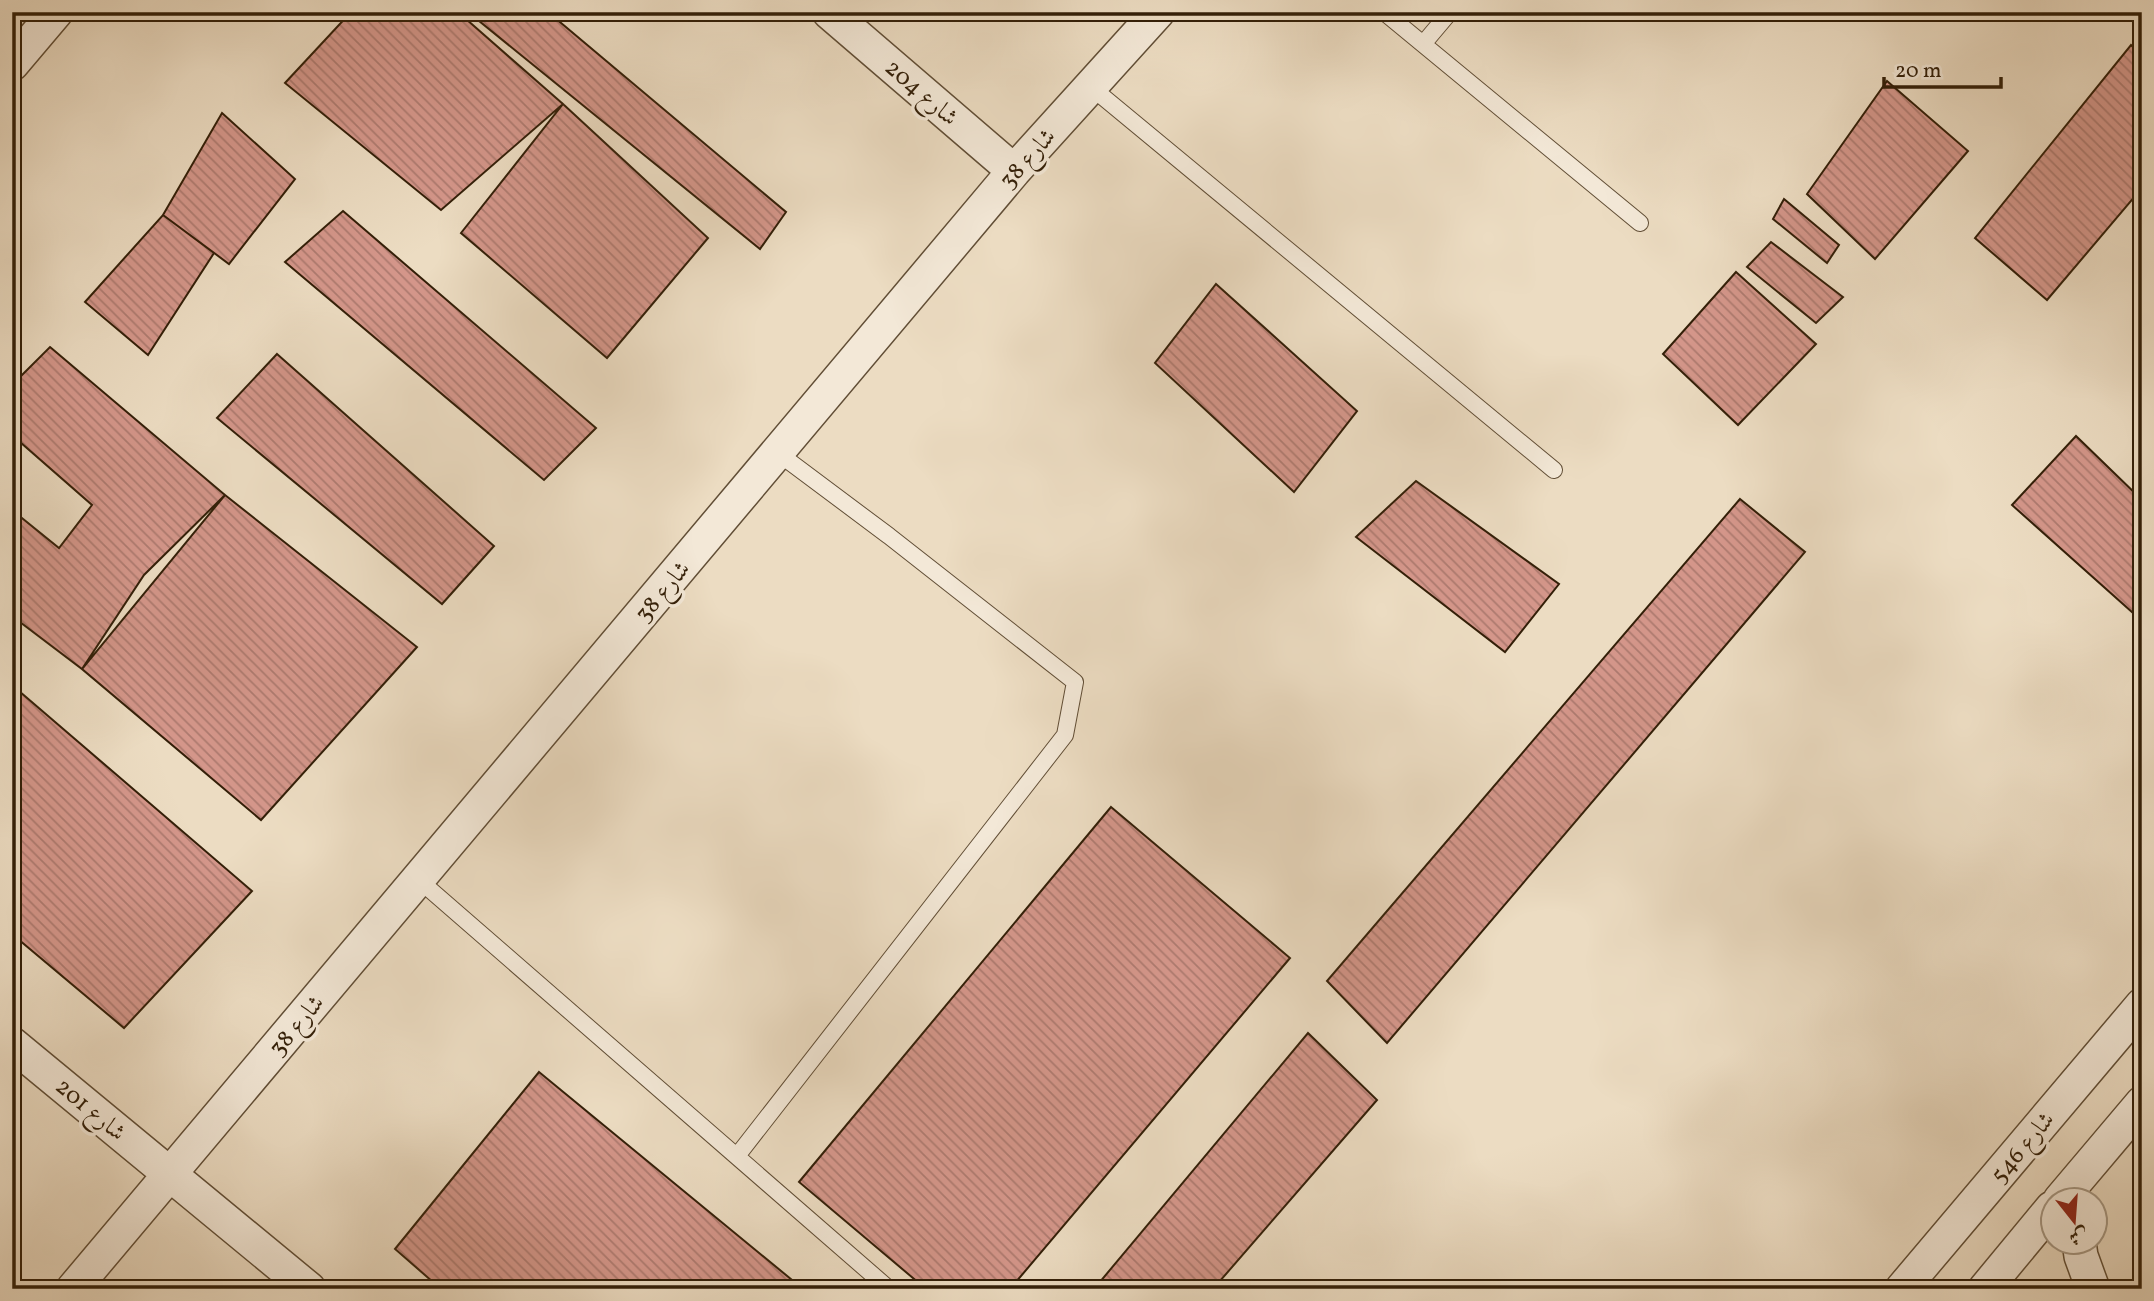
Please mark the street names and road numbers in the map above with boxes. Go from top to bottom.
street label: شارع 204 [876,52,965,136]
street label: شارع 38 [992,122,1066,198]
street label: شارع 38 [628,554,700,631]
street label: شارع 38 [262,988,334,1065]
street label: شارع 201 [46,1071,132,1151]
street label: شارع 546 [1983,1105,2064,1192]

